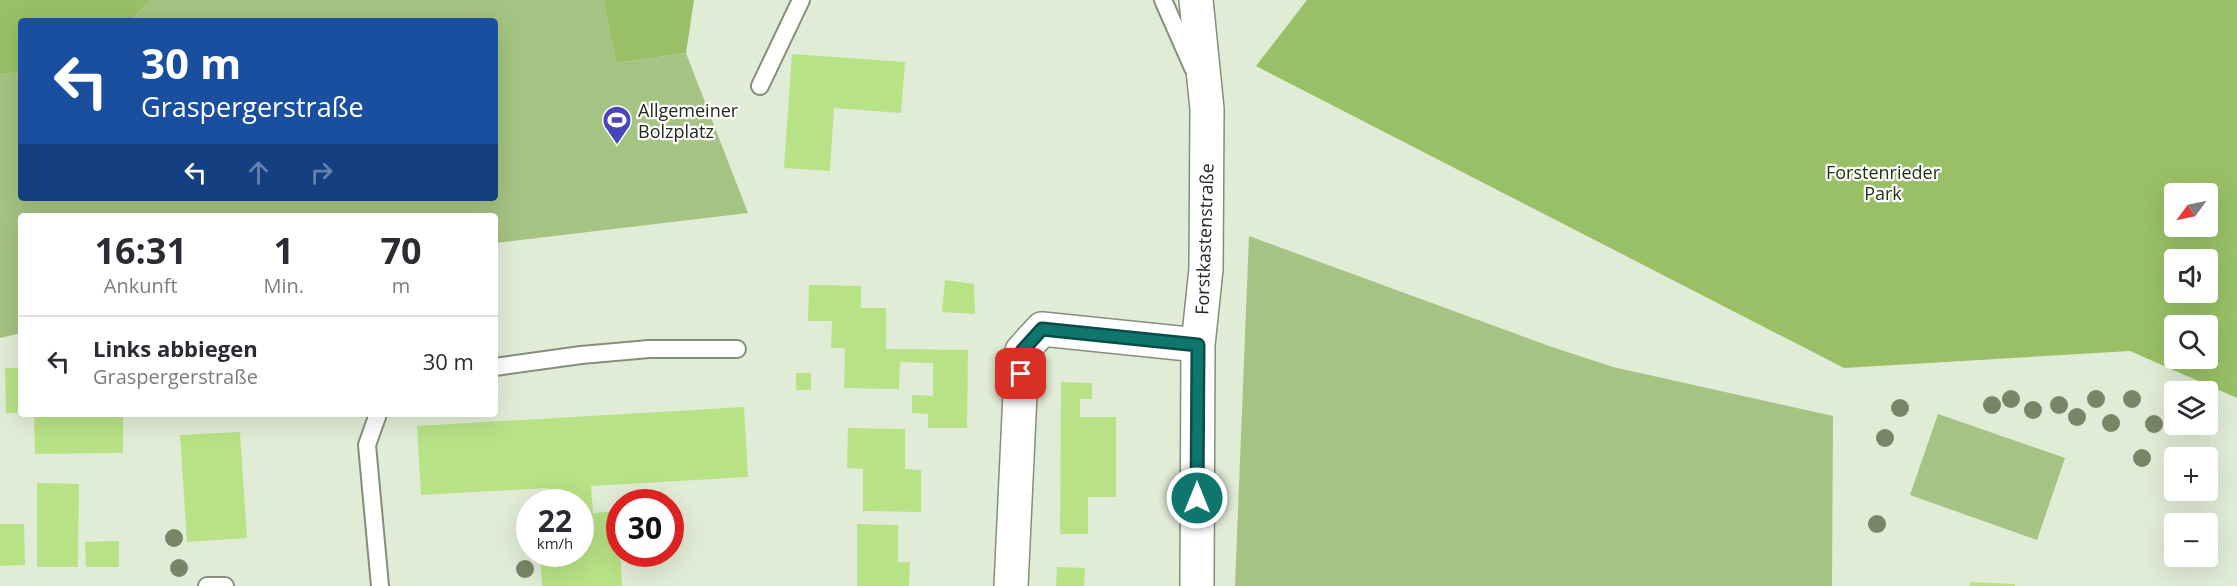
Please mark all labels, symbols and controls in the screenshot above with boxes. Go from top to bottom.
text: 30 m [141,34,241,91]
icon: left [42,42,120,120]
text: Graspergerstraße [141,88,364,125]
place label: Allgemeiner Bolzplatz [638,98,739,143]
sports icon: Allgemeiner Bolzplatz [601,104,633,146]
icon: left [179,156,212,189]
icon: ahead [242,156,275,189]
icon: right [305,156,338,189]
park label: Forstenrieder Park [1826,160,1941,205]
street label: Forstkastenstraße [1189,163,1219,315]
north arrow [2164,183,2218,237]
map controls [2164,183,2218,567]
text: 16:31 [94,226,187,275]
text: 1 [273,226,294,275]
text: 70 [380,226,422,275]
button: sound [2164,249,2218,303]
text: Ankunft [104,272,178,299]
text: Min. [263,272,304,299]
text: m [392,272,410,299]
button: search [2164,315,2218,369]
text: Links abbiegen [93,333,258,363]
icon: left [42,345,75,378]
text: 30 m [423,346,474,376]
pin [995,348,1046,399]
icon: arrive [1004,357,1037,390]
text: Graspergerstraße [93,363,258,390]
button: layers [2164,381,2218,435]
button: + [2164,447,2218,501]
position arrow [1165,466,1229,530]
speed limit sign: 30 [606,489,684,567]
text: 22 [538,500,572,541]
button: − [2164,513,2218,567]
text: km/h [537,533,573,553]

